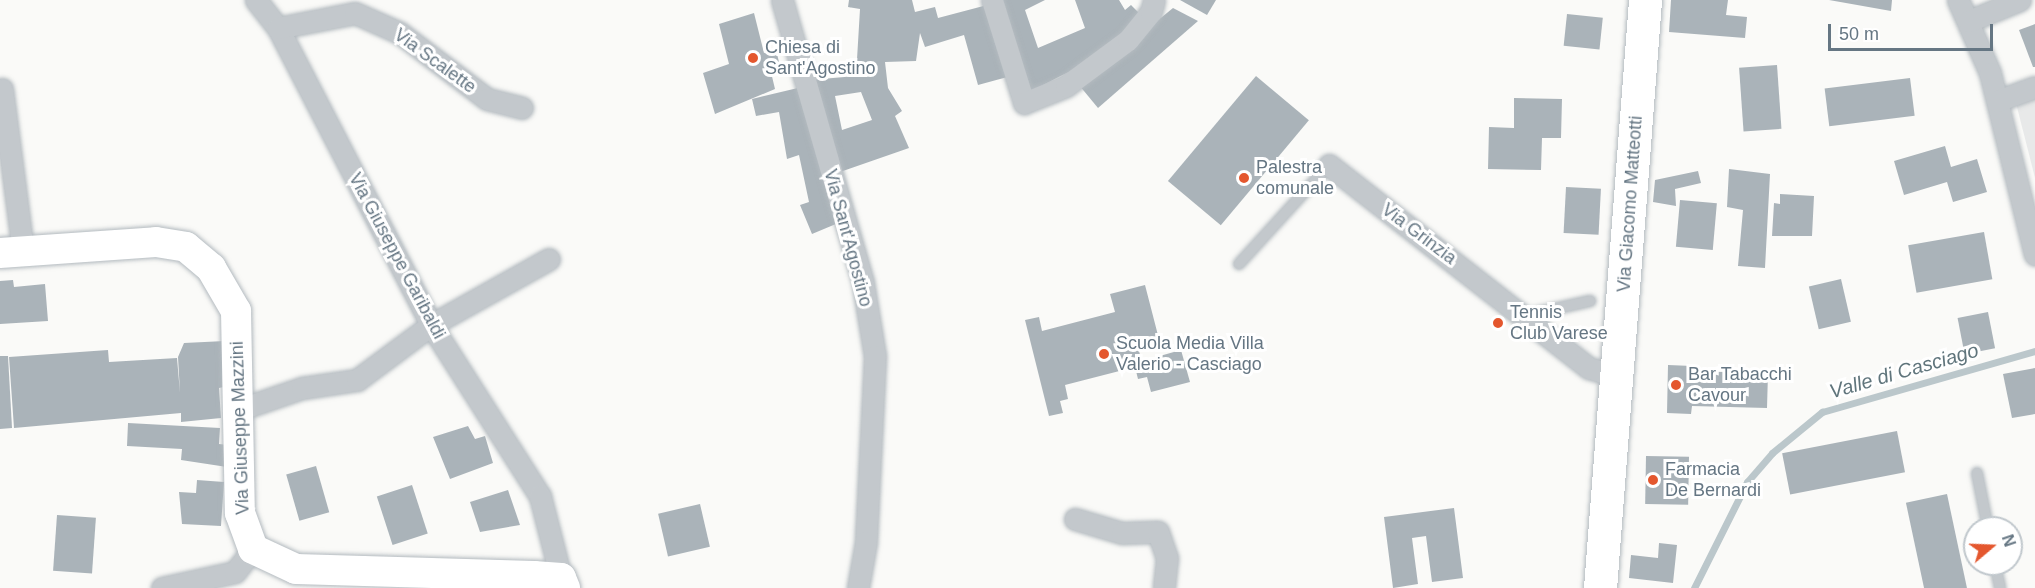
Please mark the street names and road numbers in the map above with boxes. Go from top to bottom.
street label: Via Scalette [390,24,480,98]
street label: Via Giacomo Matteotti [1613,115,1647,293]
street label: Via Sant'Agostino [819,167,877,309]
street label: Via Giuseppe Garibaldi [344,169,450,343]
street label: Via Grinzia [1377,199,1461,269]
street label: Via Giuseppe Mazzini [226,341,254,515]

